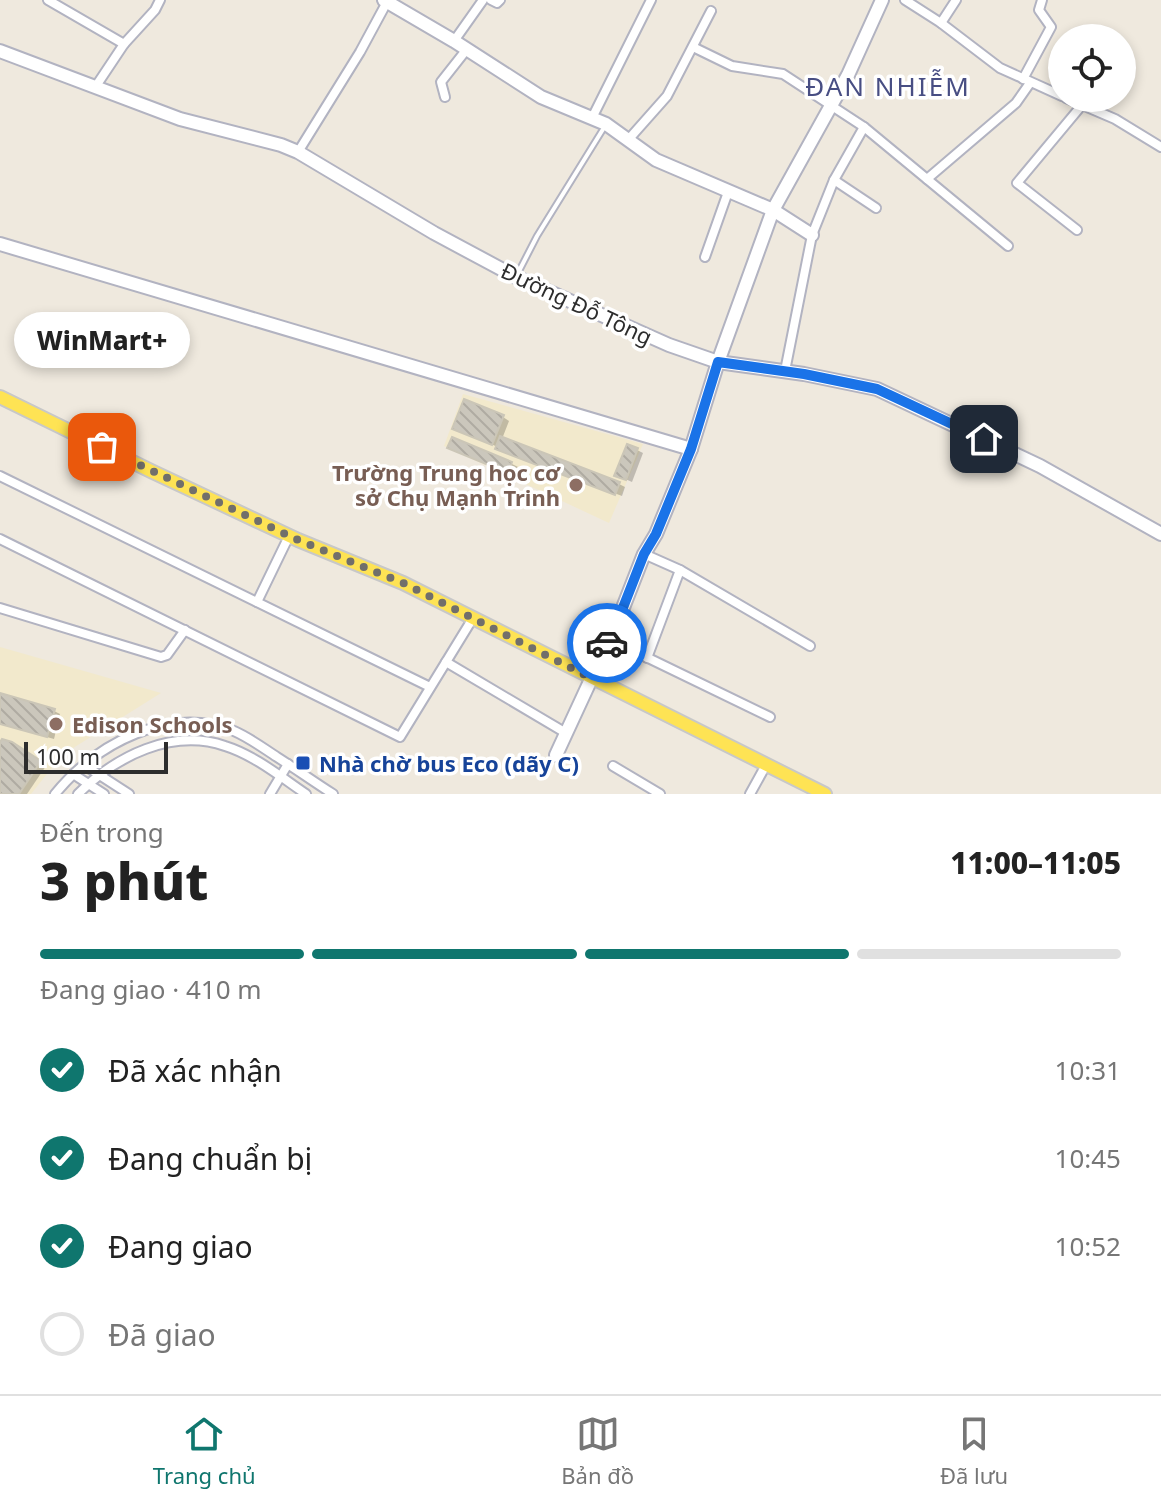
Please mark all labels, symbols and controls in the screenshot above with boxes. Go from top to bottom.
map controls [1048,24,1136,112]
button: locate [1048,24,1136,112]
district label: ĐAN NHIỄM [805,68,971,104]
street label: Đường Đỗ Tông [497,255,657,351]
callout: WinMart+ [14,311,190,367]
text: WinMart+ [37,322,167,358]
pin [950,405,1018,473]
pin [68,413,136,481]
icon: home [962,417,1006,461]
icon: bag [80,425,124,469]
place label: Trường Trung học cơ sở Chụ Mạnh Trinh [332,457,561,512]
marker: Trường Trung học cơ sở Chụ Mạnh Trinh [567,476,585,494]
courier [567,603,647,683]
icon: car [585,621,629,665]
place label: Edison Schools [72,709,233,739]
marker: Edison Schools [47,715,65,733]
scale bar [24,738,168,774]
text: 100 m [36,741,100,771]
place label: Nhà chờ bus Eco (dãy C) [319,748,579,778]
marker: Nhà chờ bus Eco (dãy C) [294,754,312,772]
text: Đến trong [40,814,164,850]
text: 11:00–11:05 [950,842,1121,883]
text: 3 phút [40,844,208,915]
text: Đang giao · 410 m [40,971,262,1007]
icon: check [40,1048,84,1092]
text: Đã xác nhận [108,1050,282,1091]
text: 10:31 [1055,1052,1121,1088]
icon: check [40,1136,84,1180]
text: Đang chuẩn bị [108,1138,312,1179]
text: 10:45 [1055,1140,1121,1176]
icon: check [40,1224,84,1268]
text: Đang giao [108,1226,253,1267]
text: 10:52 [1055,1228,1121,1264]
text: Đã giao [108,1314,216,1355]
tab: Trang chủ [153,1412,256,1490]
tab: Bản đồ [561,1412,634,1490]
tab: Đã lưu [940,1412,1008,1490]

